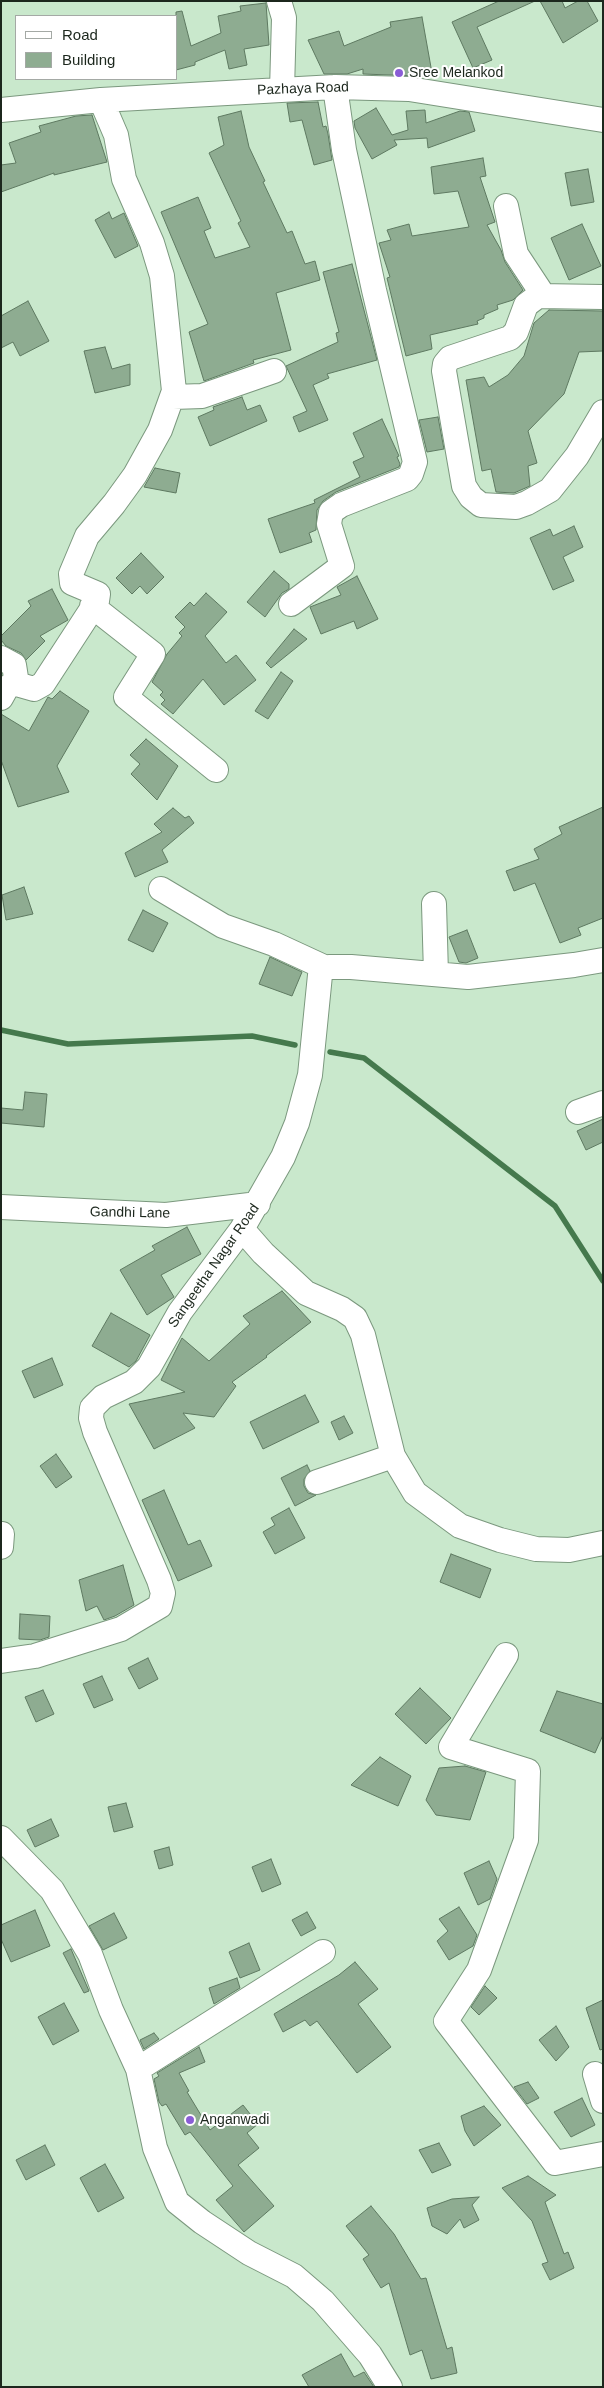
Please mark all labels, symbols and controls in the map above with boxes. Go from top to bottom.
legend [15,15,178,80]
text: Road [62,26,98,43]
text: Building [62,51,115,68]
place label: Sree Melankod [409,65,503,81]
marker: Sree Melankod [393,67,405,79]
street label: Pazhaya Road [257,79,349,99]
street label: Sangeetha Nagar Road [165,1201,263,1331]
street label: Gandhi Lane [90,1204,170,1222]
place label: Anganwadi [200,2112,269,2128]
marker: Anganwadi [184,2114,196,2126]

